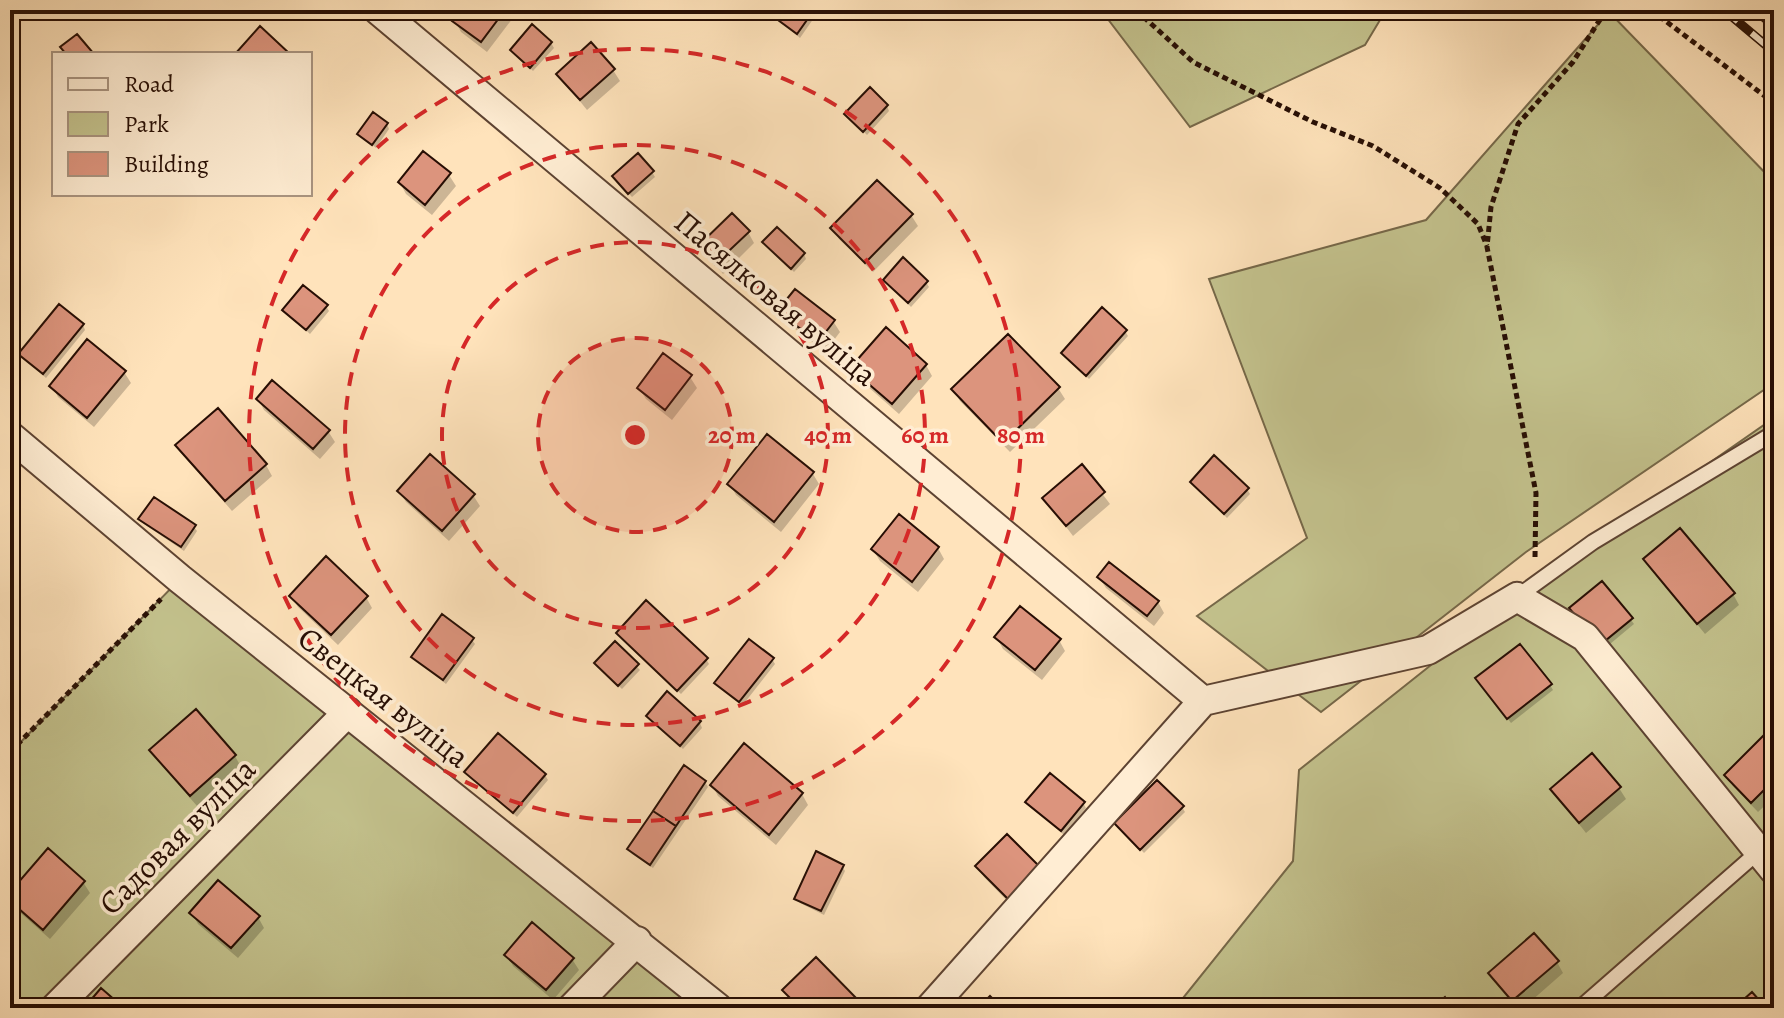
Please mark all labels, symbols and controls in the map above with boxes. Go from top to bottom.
legend [52,52,312,196]
text: Road [124,68,174,100]
text: Park [124,108,169,140]
text: Building [124,148,209,180]
street label: Пасялковая вуліца [665,200,887,396]
text: 20 m [708,419,756,451]
text: 40 m [804,419,852,451]
text: 60 m [901,419,949,451]
text: 80 m [997,419,1045,451]
centre of rings [621,421,649,449]
street label: Свецкая вуліца [289,616,479,778]
street label: Садовая вуліца [89,748,265,924]

